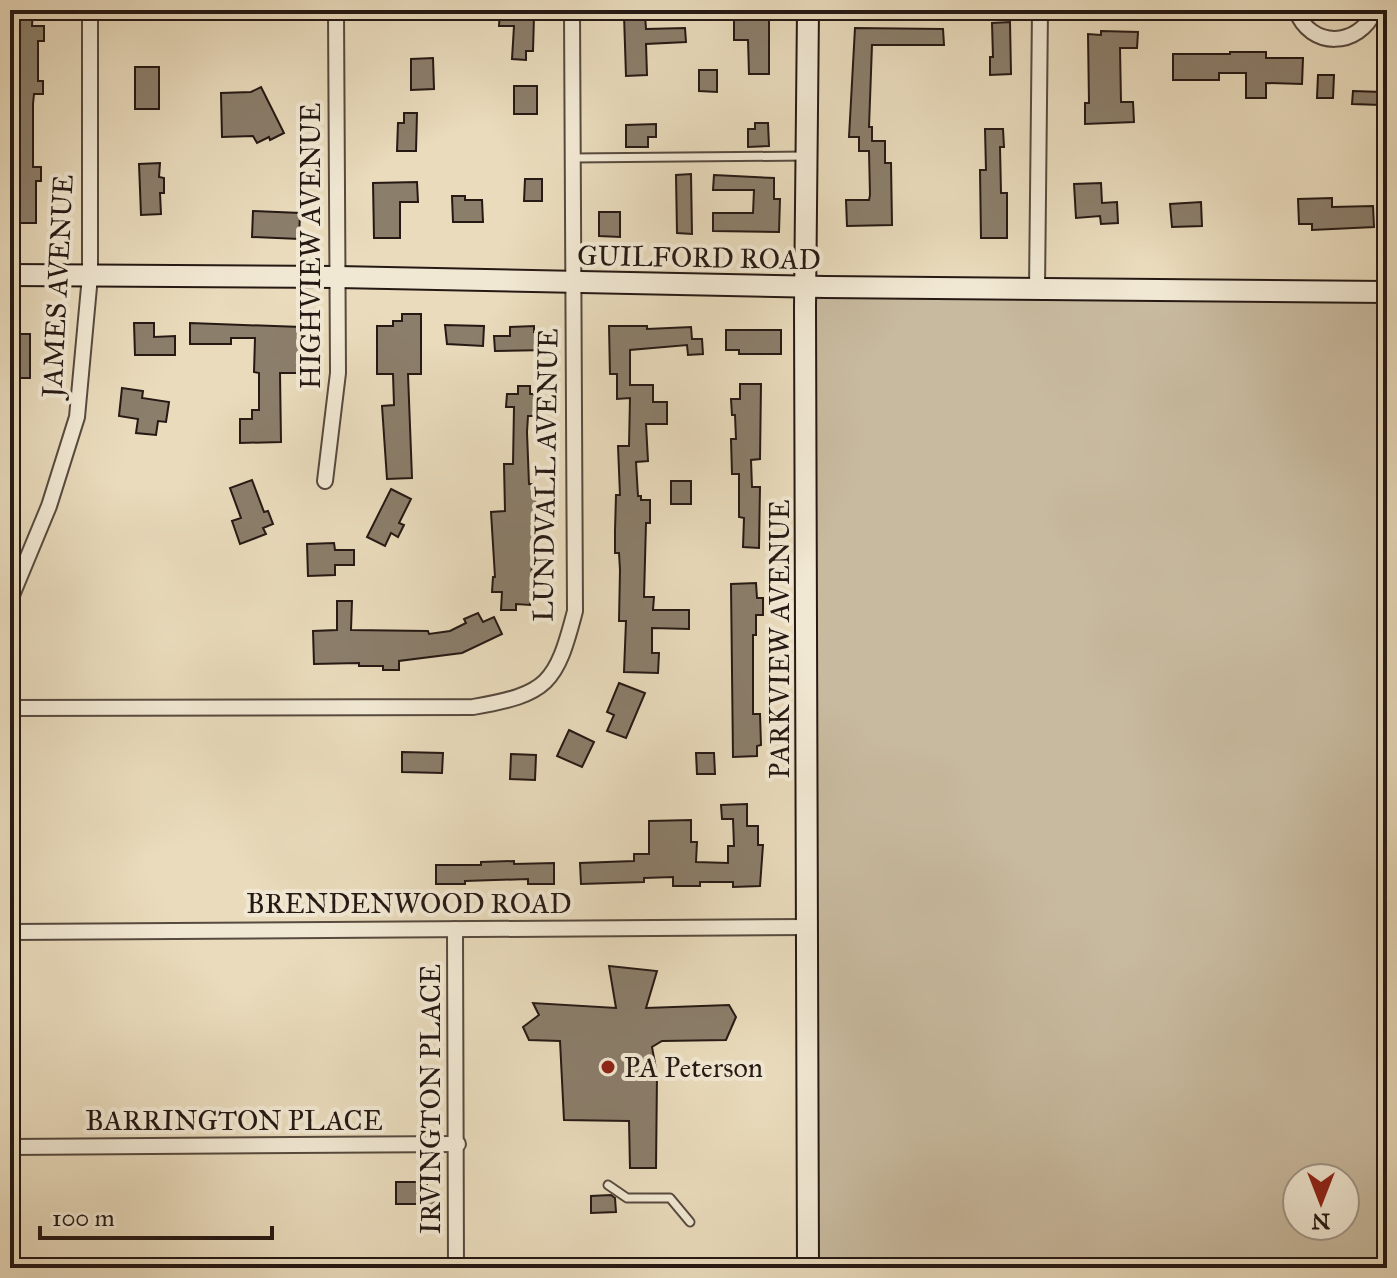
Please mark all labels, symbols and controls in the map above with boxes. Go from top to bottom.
street label: HIGHVIEW AVENUE [293,103,328,389]
street label: JAMES AVENUE [34,174,81,401]
street label: GUILFORD ROAD [577,238,821,277]
street label: LUNDVALL AVENUE [525,328,566,622]
street label: PARKVIEW AVENUE [762,499,797,779]
street label: BRENDENWOOD ROAD [246,886,572,921]
street label: IRVINGTON PLACE [413,964,448,1234]
place label: PA Peterson [624,1050,763,1085]
marker: PA Peterson [599,1058,617,1076]
street label: BARRINGTON PLACE [85,1103,383,1138]
north arrow [1281,1162,1361,1242]
scale bar [40,1190,272,1240]
text: 100 m [52,1203,115,1233]
text: N [1311,1208,1330,1235]

